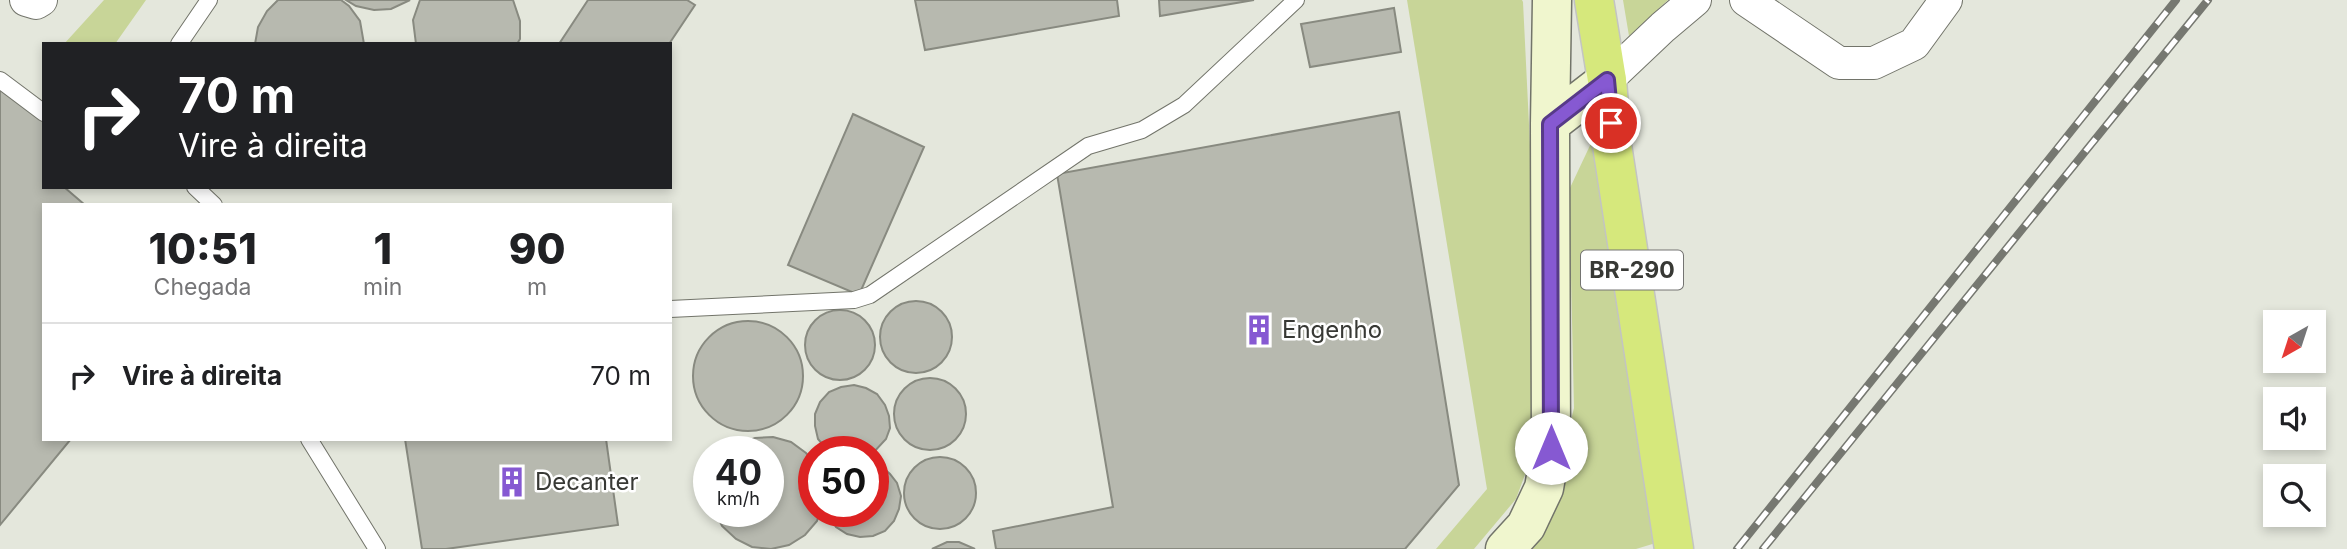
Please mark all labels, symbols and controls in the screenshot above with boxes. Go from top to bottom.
text: 70 m [178,66,295,125]
icon: right [63,70,154,161]
pin [1581,93,1641,153]
icon: arrive [1592,104,1630,142]
text: Vire à direita [178,126,368,165]
text: 10:51 [148,223,257,274]
text: 1 [373,223,392,274]
text: 90 [509,223,566,274]
road number: BR-290 [1581,250,1683,290]
text: Chegada [154,273,251,301]
text: min [363,273,402,301]
text: m [527,273,547,301]
north arrow [2263,310,2326,373]
map controls [2263,310,2326,527]
building icon: Engenho [1242,313,1276,347]
place label: Engenho [1282,315,1382,344]
icon: right [63,357,101,395]
text: Vire à direita [122,360,282,391]
text: 70 m [590,360,651,391]
button: sound [2263,387,2326,450]
position arrow [1514,411,1588,485]
speed limit sign: 50 [798,436,889,527]
text: 40 [715,451,762,493]
button: search [2263,464,2326,527]
building icon: Decanter [495,465,529,499]
place label: Decanter [535,467,639,496]
text: km/h [717,488,760,509]

